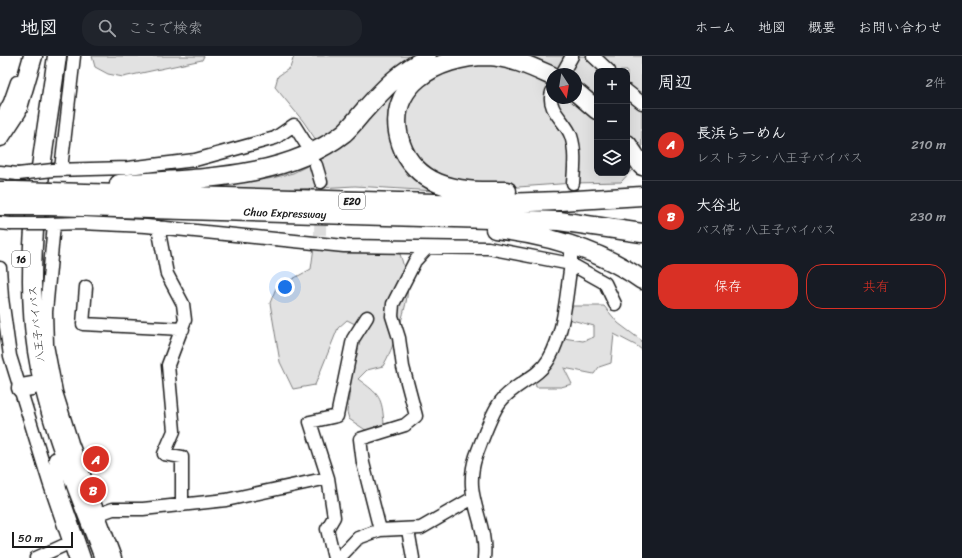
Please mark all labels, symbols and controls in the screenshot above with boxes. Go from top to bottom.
search box [82,10,362,46]
text: 地図 [20,11,58,44]
text: ここで検索 [128,15,203,41]
text: ホーム [695,15,736,40]
text: 地図 [758,15,786,40]
text: 概要 [808,15,836,40]
text: お問い合わせ [858,15,942,40]
icon: search [96,17,118,39]
text: 周辺 [658,67,692,97]
north arrow [546,68,582,104]
map controls [594,68,630,176]
button: + [594,68,630,104]
text: 2件 [925,71,946,94]
button: − [594,104,630,140]
text: 長浜らーめん [696,120,786,146]
text: A [667,133,675,156]
text: 210 m [911,133,946,156]
button: layers [594,140,630,176]
text: レストラン · 八王子バイパス [696,146,863,169]
text: 大谷北 [696,192,741,218]
road number: E20 [339,193,365,209]
street label: Chuo Expressway [243,203,327,224]
text: B [667,205,675,228]
text: 230 m [910,205,946,228]
text: バス停 · 八王子バイパス [696,218,836,241]
road number: 16 [12,251,30,267]
button: 保存 [658,264,798,309]
button: 共有 [806,264,946,309]
your location [275,277,295,297]
street label: 八王子バイパス [23,285,50,363]
pin: A [83,444,109,474]
pin: B [80,475,106,505]
text: 50 m [18,529,43,548]
scale bar [12,530,73,549]

